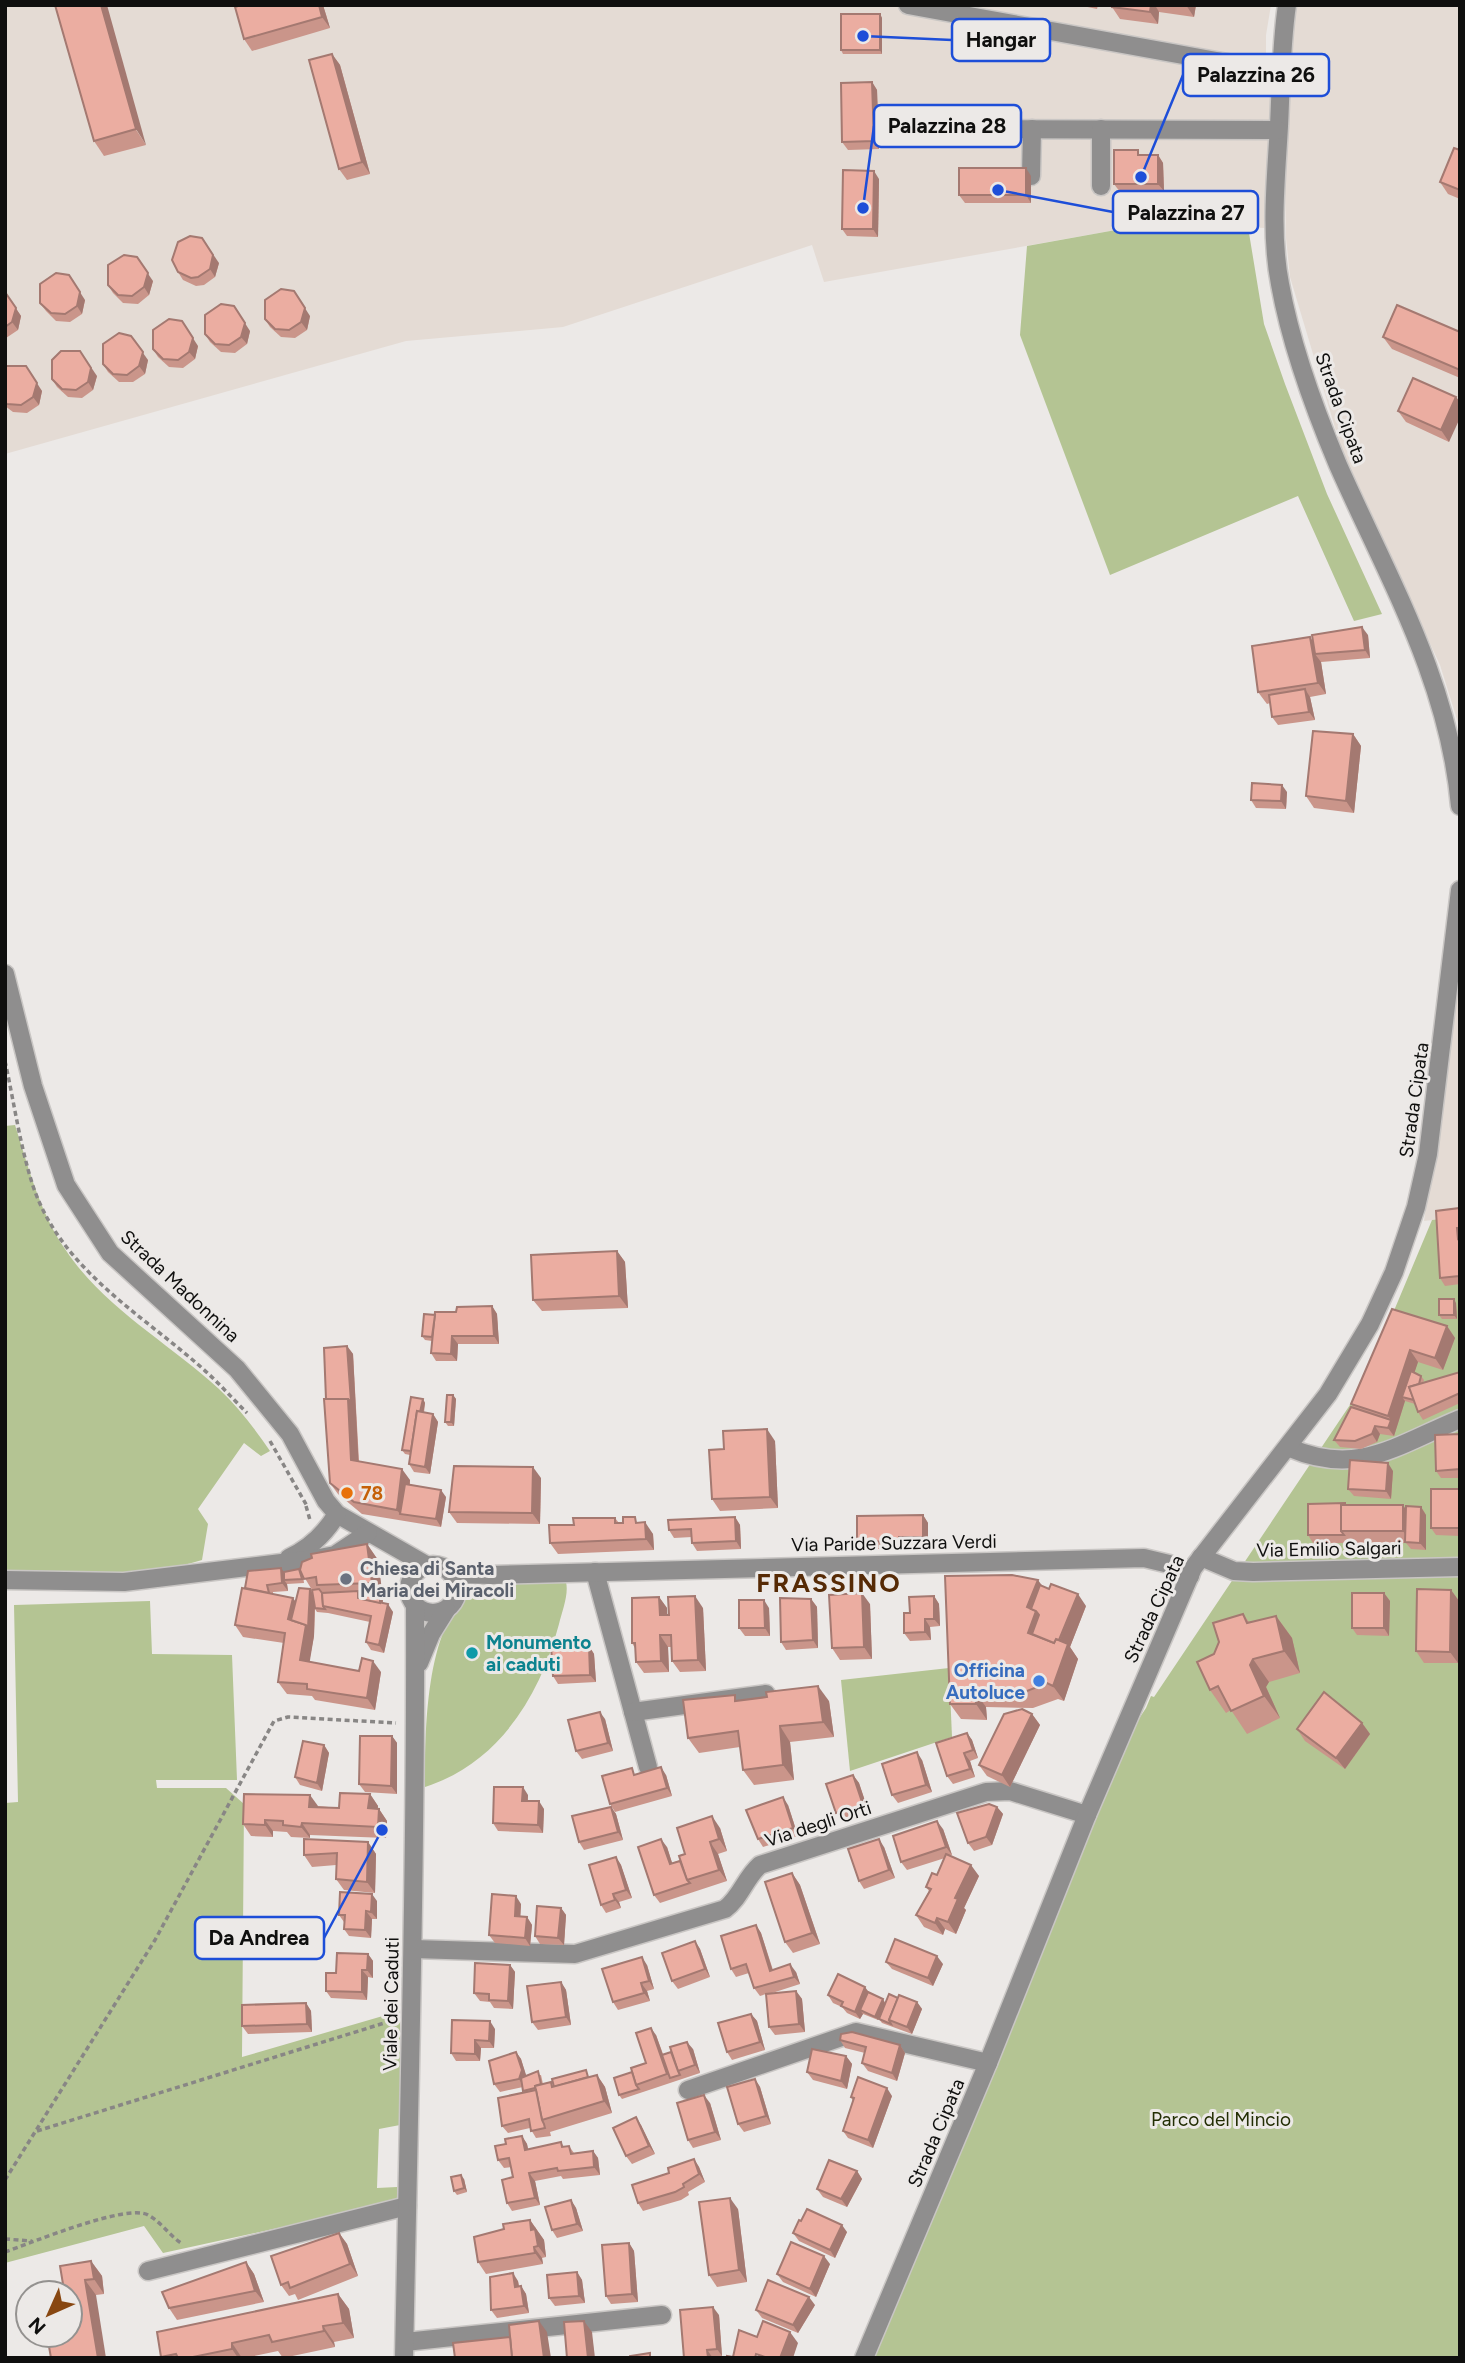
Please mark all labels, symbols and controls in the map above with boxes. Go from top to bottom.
callout: Hangar [952,19,1050,61]
text: Hangar [966,27,1036,52]
callout: Palazzina 26 [1183,54,1329,96]
text: Palazzina 26 [1197,62,1315,87]
callout: Palazzina 28 [874,105,1021,147]
text: Palazzina 28 [888,113,1006,138]
callout: Palazzina 27 [1113,191,1258,233]
text: Palazzina 27 [1127,200,1245,225]
street label: Strada Cipata [1310,349,1372,467]
street label: Strada Cipata [1395,1041,1433,1159]
street label: Strada Madonnina [116,1225,244,1347]
place label: 78 [361,1482,383,1505]
marker: 78 [339,1485,355,1501]
street label: Via Paride Suzzara Verdi [791,1530,997,1556]
street label: Via Emilio Salgari [1256,1536,1402,1562]
street label: Strada Cipata [1119,1551,1189,1667]
place label: Chiesa di Santa Maria dei Miracoli [360,1557,514,1602]
district label: FRASSINO [756,1567,902,1599]
marker: Chiesa di Santa Maria dei Miracoli [338,1571,354,1587]
place label: Monumento ai caduti [486,1631,591,1676]
marker: Monumento ai caduti [464,1645,480,1661]
place label: Officina Autoluce [946,1659,1025,1704]
marker: Officina Autoluce [1031,1673,1047,1689]
street label: Via degli Orti [762,1796,874,1852]
callout: Da Andrea [195,1917,324,1959]
text: Da Andrea [208,1925,310,1950]
street label: Viale dei Caduti [378,1937,404,2071]
street label: Strada Cipata [903,2075,969,2191]
park label: Parco del Mincio [1151,2108,1291,2131]
north arrow [14,2279,84,2349]
text: N [24,2312,51,2339]

